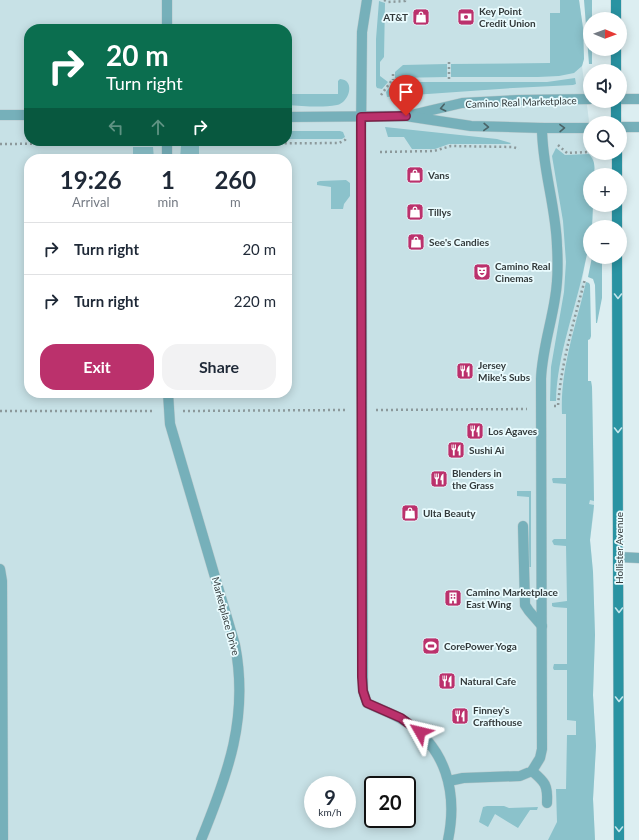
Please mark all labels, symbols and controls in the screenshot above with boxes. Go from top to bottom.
place label: Key Point Credit Union [479,5,536,29]
shop icon: AT&T [411,7,431,27]
bank icon: Key Point Credit Union [456,7,476,27]
place label: AT&T [382,11,408,23]
north arrow [583,12,627,56]
map controls [583,12,627,264]
text: 20 m [106,38,169,72]
icon: right [40,40,92,92]
button: sound [583,64,627,108]
text: Turn right [106,72,183,94]
pin [389,75,423,116]
icon: arrive [395,81,417,103]
street label: Camino Real Marketplace [465,94,577,110]
one-way arrow [440,103,447,111]
icon: left [105,116,127,138]
icon: ahead [147,116,169,138]
icon: right [189,116,211,138]
button: search [583,116,627,160]
one-way arrow [483,122,489,131]
one-way arrow [559,124,565,132]
text: 19:26 [60,165,122,194]
text: 1 [161,165,175,194]
text: 260 [214,165,256,194]
shop icon: Vans [405,165,425,185]
button: + [583,168,627,212]
place label: Vans [427,169,450,181]
text: Arrival [72,194,109,210]
text: min [158,194,179,210]
text: m [230,194,241,210]
shop icon: Tillys [405,202,425,222]
place label: Tillys [428,206,452,218]
button: − [583,220,627,264]
shop icon: See's Candies [406,232,426,252]
place label: See's Candies [429,236,490,248]
icon: right [40,238,62,260]
text: Turn right [74,240,139,258]
text: 20 m [242,240,276,258]
place label: Camino Real Cinemas [495,260,550,284]
theatre icon: Camino Real Cinemas [472,262,492,282]
icon: right [40,290,62,312]
text: Turn right [74,292,139,310]
text: 220 m [234,292,276,310]
one-way arrow [613,293,622,299]
button: Exit [40,344,154,390]
button: Share [162,344,276,390]
place label: Jersey Mike's Subs [478,359,531,383]
restaurant icon: Jersey Mike's Subs [455,361,475,381]
restaurant icon: Los Agaves [465,421,485,441]
place label: Los Agaves [488,425,538,437]
one-way arrow [614,427,622,433]
restaurant icon: Sushi Ai [446,440,466,460]
place label: Sushi Ai [469,444,505,456]
place label: Blenders in the Grass [452,467,502,491]
restaurant icon: Blenders in the Grass [429,469,449,489]
shop icon: Ulta Beauty [400,503,420,523]
place label: Ulta Beauty [423,507,476,519]
street label: Hollister Avenue [613,512,625,584]
street label: Marketplace Drive [210,575,242,657]
place label: Camino Marketplace East Wing [466,586,559,610]
building icon: Camino Marketplace East Wing [443,588,463,608]
one-way arrow [615,607,623,613]
sports icon: CorePower Yoga [421,636,441,656]
place label: CorePower Yoga [444,640,517,652]
restaurant icon: Natural Cafe [437,671,457,691]
place label: Natural Cafe [460,675,517,687]
one-way arrow [615,696,623,702]
place label: Finney's Crafthouse [473,704,523,728]
restaurant icon: Finney's Crafthouse [450,706,470,726]
position arrow [399,711,441,753]
speed limit sign: 20 [364,776,416,828]
text: 9 [324,785,336,809]
text: km/h [318,806,342,818]
one-way arrow [615,826,623,832]

